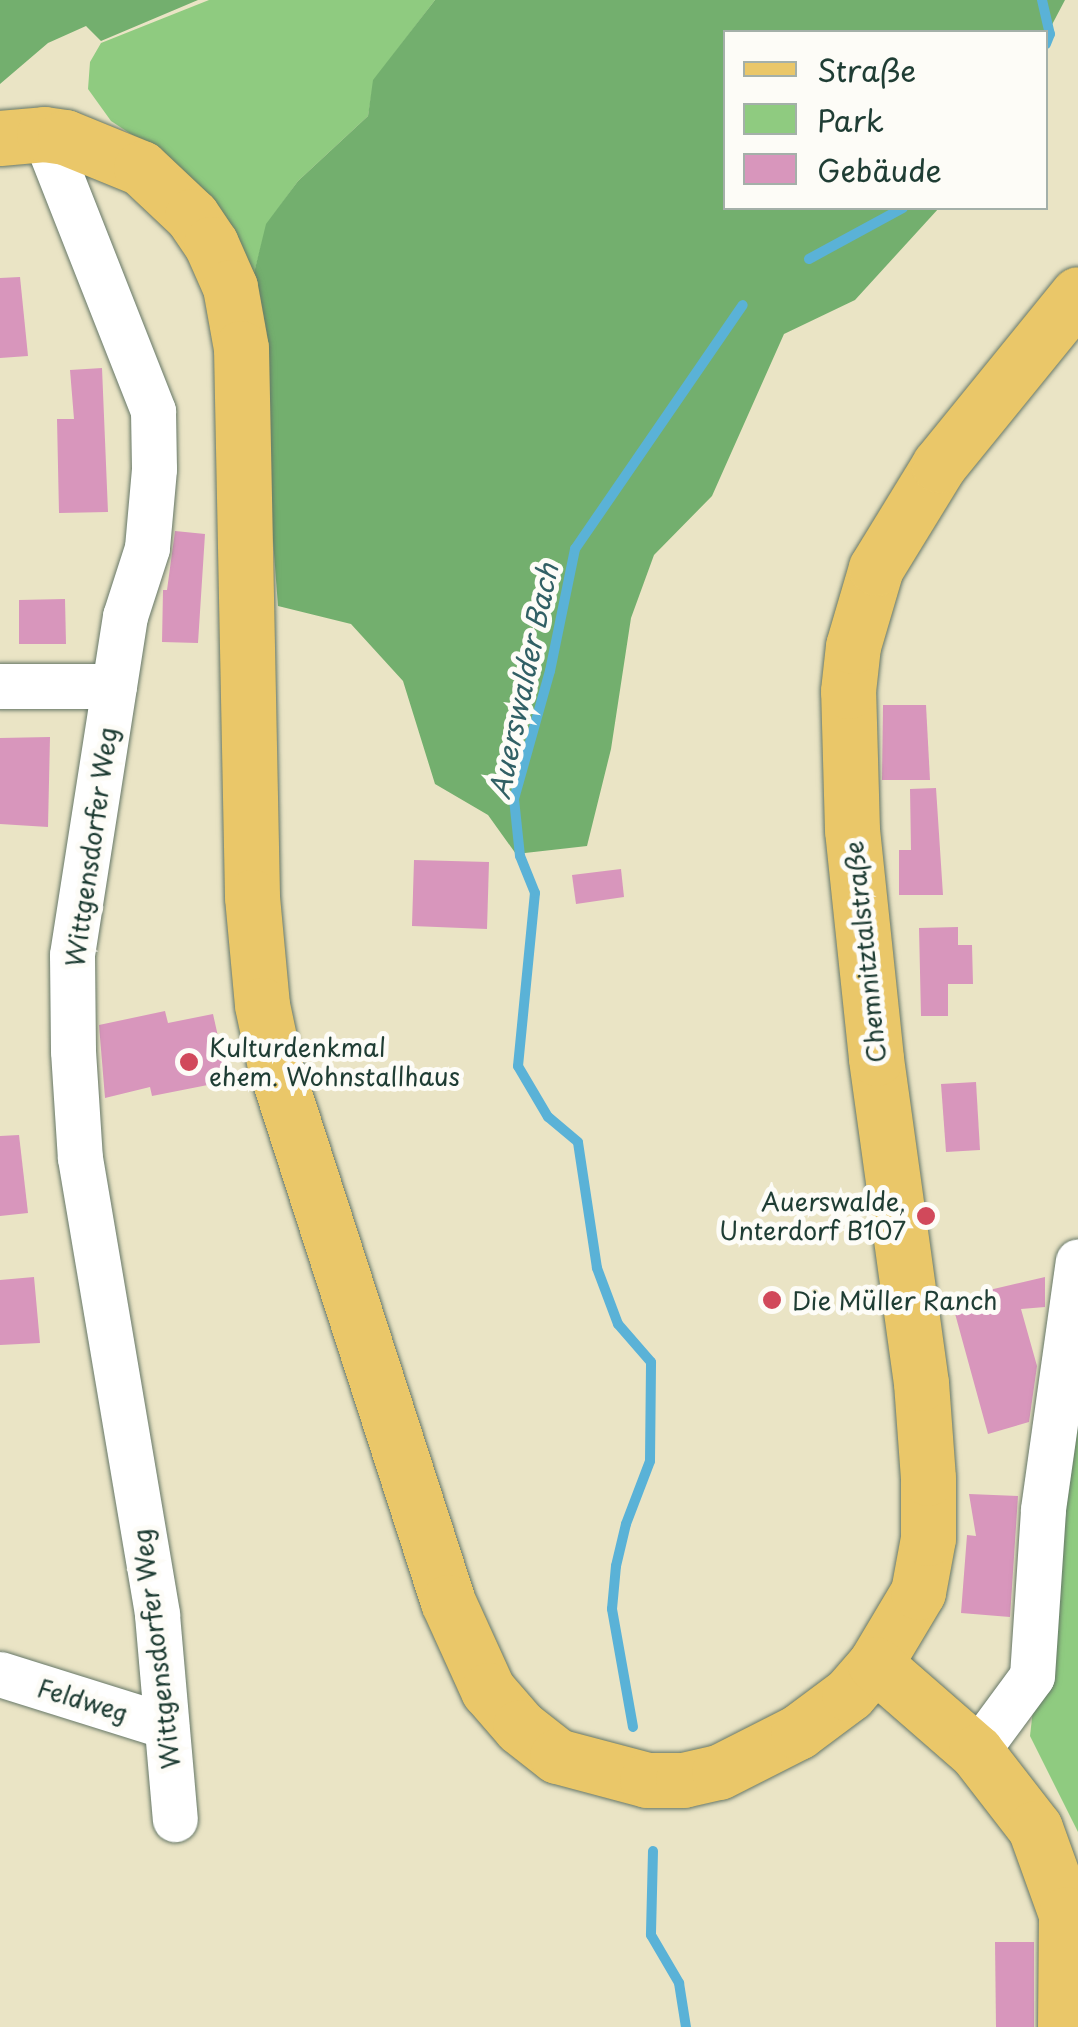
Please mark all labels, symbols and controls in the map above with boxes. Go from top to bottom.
legend [723,30,1048,210]
text: Straße [817,47,916,92]
text: Park [817,97,884,142]
text: Gebäude [817,147,942,192]
water label: Auerswalder Bach [481,559,565,803]
street label: Wittgensdorfer Weg [59,725,123,969]
street label: Chemnitztalstraße [838,840,892,1064]
place label: Kulturdenkmal ehem. Wohnstallhaus [209,1033,461,1092]
marker: Kulturdenkmal ehem. Wohnstallhaus [178,1051,200,1073]
place label: Auerswalde, Unterdorf B107 [719,1187,906,1246]
marker: Auerswalde, Unterdorf B107 [915,1205,937,1227]
place label: Die Müller Ranch [792,1285,1000,1315]
marker: Die Müller Ranch [761,1289,783,1311]
street label: Wittgensdorfer Weg [126,1527,186,1771]
street label: Feldweg [34,1672,132,1728]

